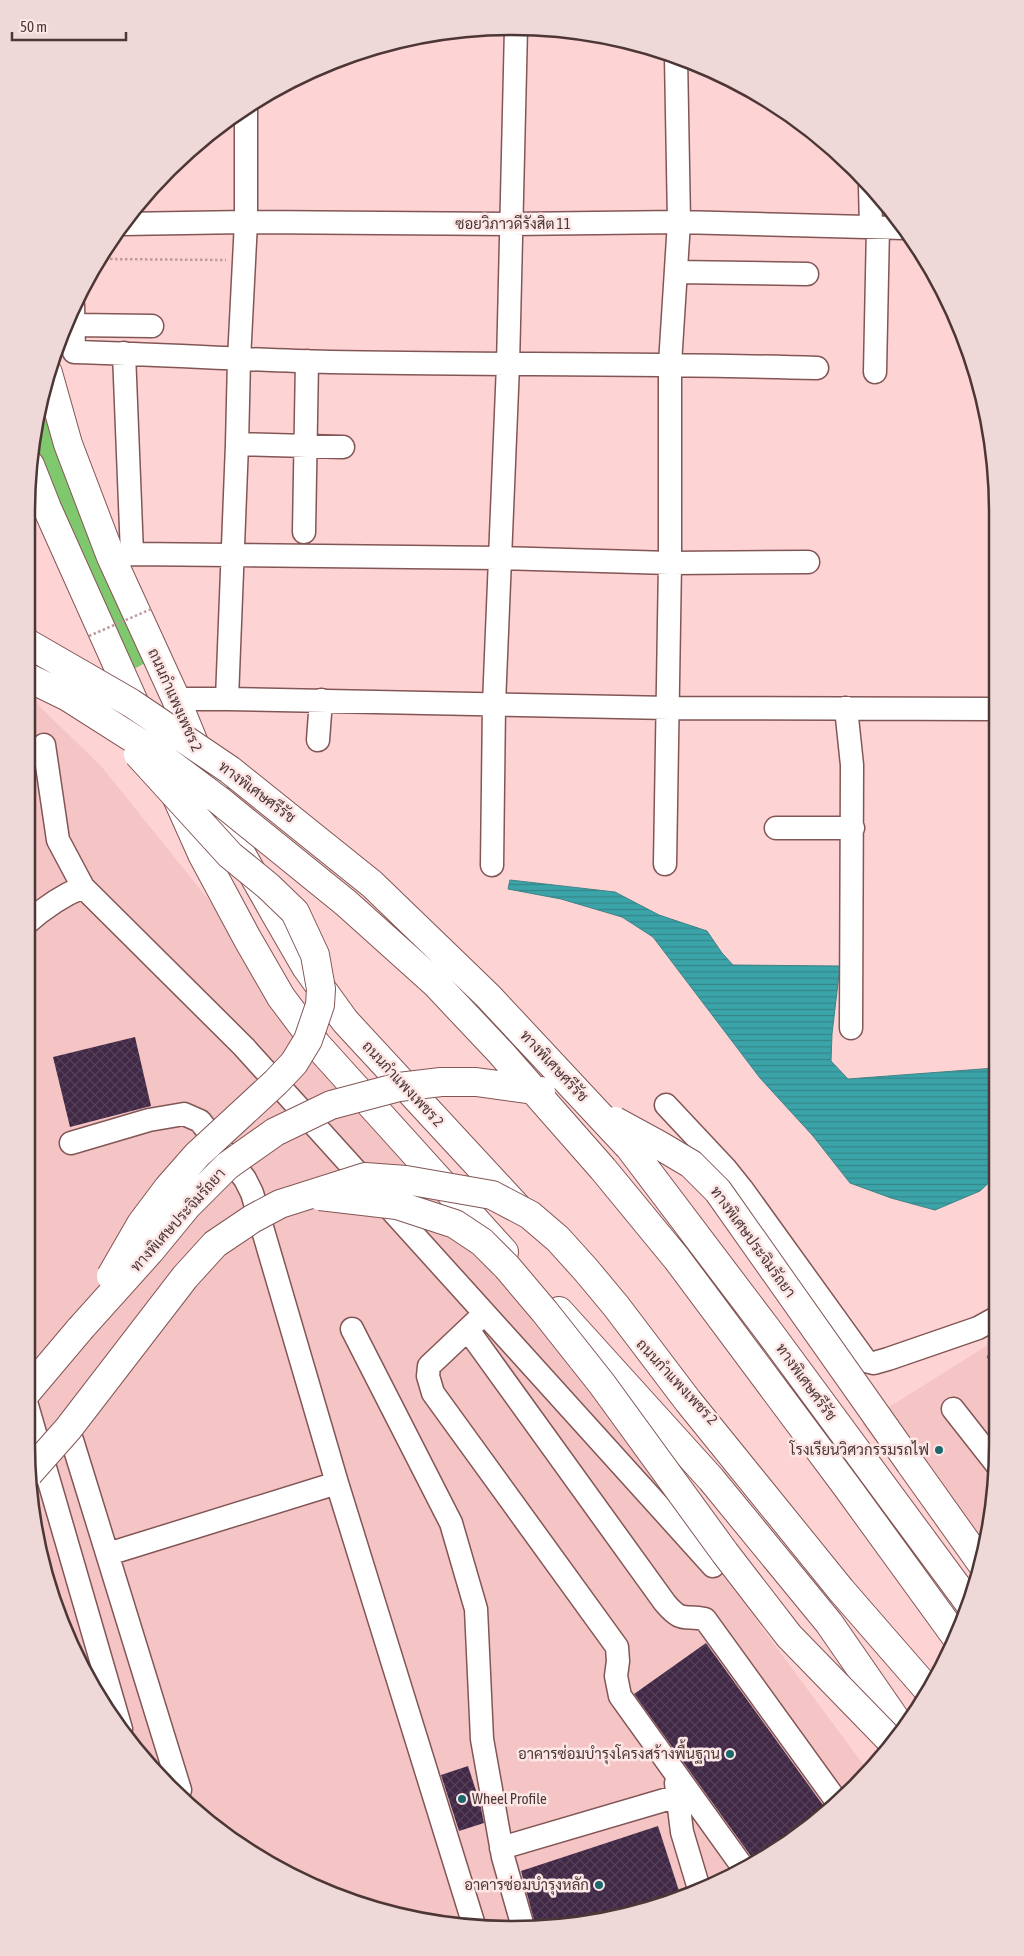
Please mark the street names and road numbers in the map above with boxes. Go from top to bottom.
street label: ซอยวิภาวดีรังสิต 11 [455,214,571,232]
street label: ถนนกำแพงเพชร 2 [145,646,206,754]
street label: ทางพิเศษศรีรัช [216,757,299,826]
street label: ทางพิเศษศรีรัช [517,1026,592,1105]
street label: ถนนกำแพงเพชร 2 [359,1037,447,1130]
street label: ทางพิเศษประจิมรัถยา [127,1165,228,1275]
street label: ทางพิเศษประจิมรัถยา [707,1183,799,1301]
street label: ถนนกำแพงเพชร 2 [633,1335,721,1428]
street label: ทางพิเศษศรีรัช [773,1339,841,1424]

